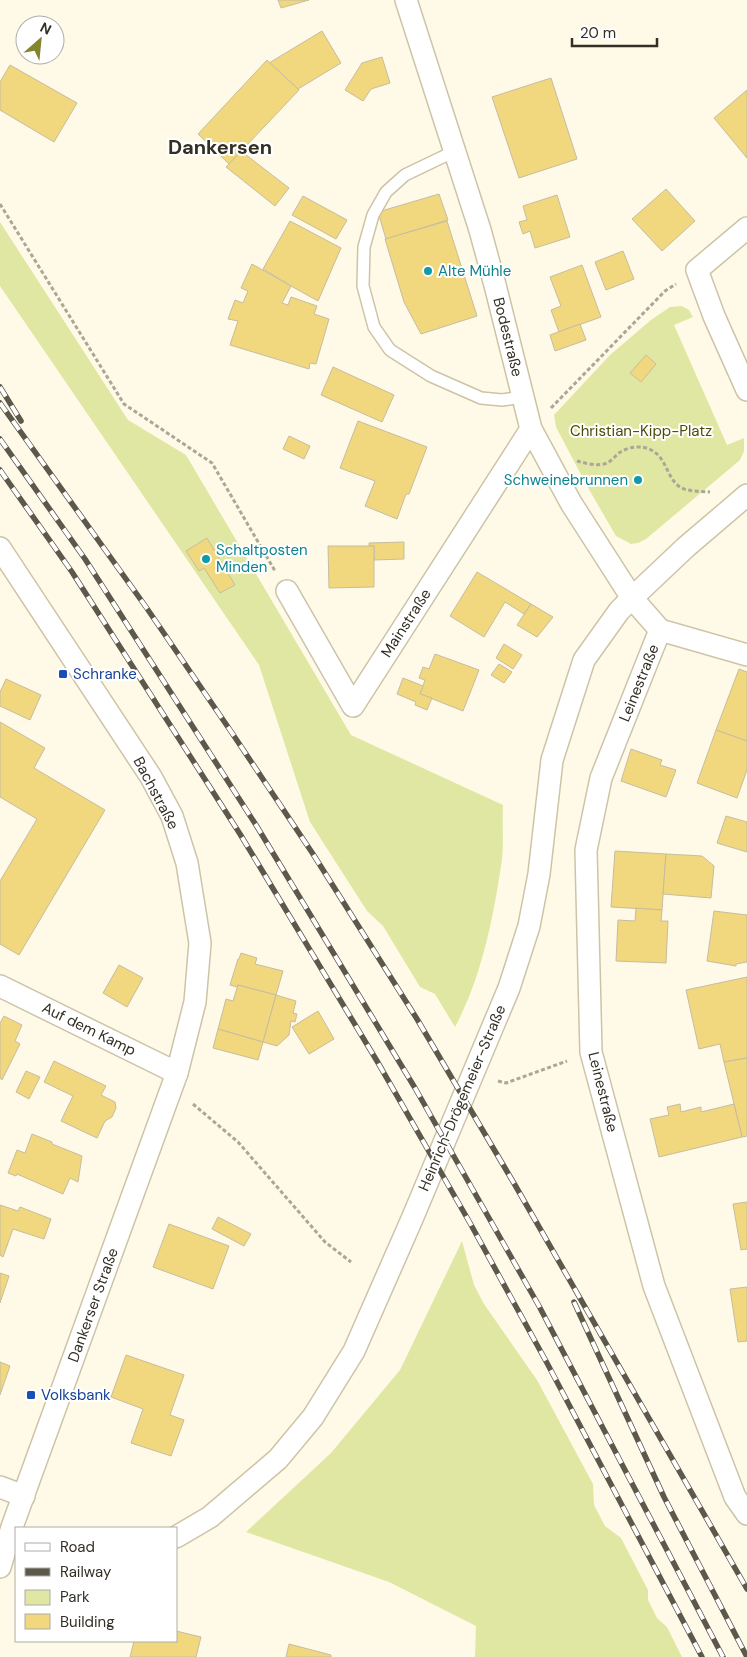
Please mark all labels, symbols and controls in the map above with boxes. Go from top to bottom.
north arrow [15,15,65,65]
scale bar [572,15,657,47]
text: N [37,18,55,39]
text: 20 m [580,23,616,43]
district label: Dankersen [168,134,272,160]
place label: Alte Mühle [438,261,511,281]
marker: Alte Mühle [422,265,434,277]
street label: Bodestraße [489,295,527,379]
park label: Christian-Kipp-Platz [570,421,712,441]
place label: Schweinebrunnen [504,470,628,490]
marker: Schweinebrunnen [632,474,644,486]
place label: Schaltposten Minden [216,540,308,577]
marker: Schaltposten Minden [200,553,212,565]
street label: Mainstraße [376,585,436,661]
street label: Leinestraße [614,641,664,725]
place label: Schranke [73,664,137,684]
marker: Schranke [57,668,69,680]
street label: Bachstraße [129,753,183,833]
street label: Auf dem Kamp [39,998,139,1060]
street label: Heinrich-Drögemeier-Straße [414,1002,510,1194]
street label: Leinestraße [583,1050,623,1134]
street label: Dankerser Straße [63,1245,123,1365]
place label: Volksbank [41,1385,111,1405]
marker: Volksbank [25,1389,37,1401]
legend [15,1527,178,1642]
text: Road [60,1537,95,1557]
text: Railway [60,1562,112,1582]
text: Park [60,1587,90,1607]
text: Building [60,1612,115,1632]

